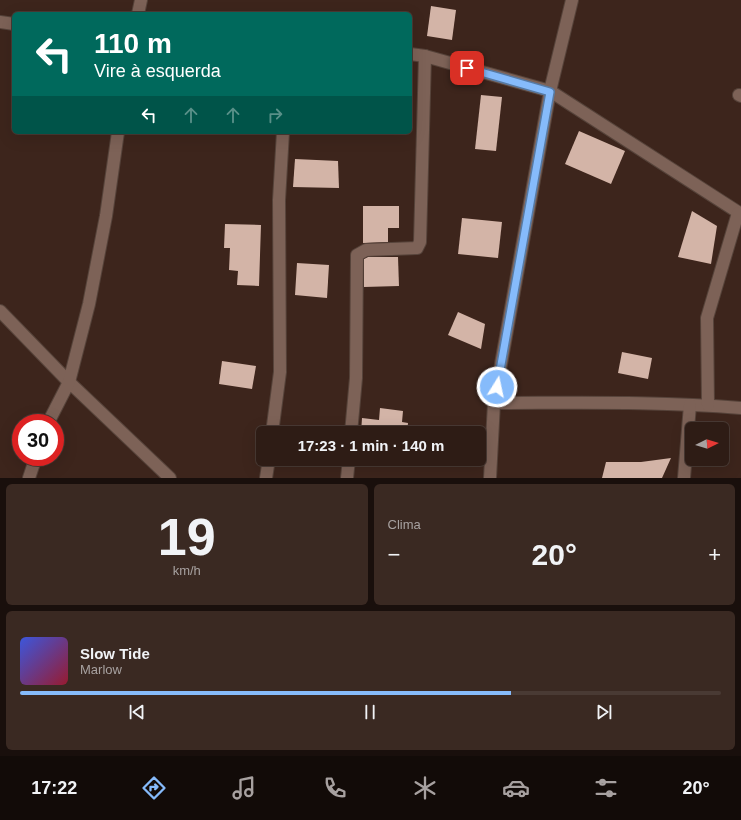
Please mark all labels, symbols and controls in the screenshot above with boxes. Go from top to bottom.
icon: left [28,28,80,80]
text: 110 m [94,28,172,59]
pin [450,51,484,85]
icon: arrive [456,57,478,79]
text: Vire à esquerda [94,61,221,81]
icon: left [138,104,160,126]
icon: ahead [180,104,202,126]
icon: ahead [222,104,244,126]
icon: right [264,104,286,126]
position arrow [476,366,518,408]
speed limit sign: 30 [12,414,64,466]
north arrow [685,422,729,466]
map controls [685,422,729,466]
text: 17:23 · 1 min · 140 m [298,437,444,454]
text: 19 [158,508,216,566]
text: Clima [388,517,421,532]
text: 20° [532,538,577,571]
text: − [388,542,400,567]
text: + [708,542,721,567]
text: km/h [173,563,201,578]
text: Slow Tide [80,645,150,662]
text: Marlow [80,662,122,677]
icon: previous [126,701,148,723]
icon: pause [359,701,381,723]
icon: next [593,701,615,723]
icon: directions [140,774,168,802]
icon: music [230,774,258,802]
icon: phone [321,774,349,802]
icon: climate [411,774,439,802]
icon: car [502,774,530,802]
icon: filters [592,774,620,802]
text: 17:22 [31,778,77,798]
text: 20° [682,778,710,798]

